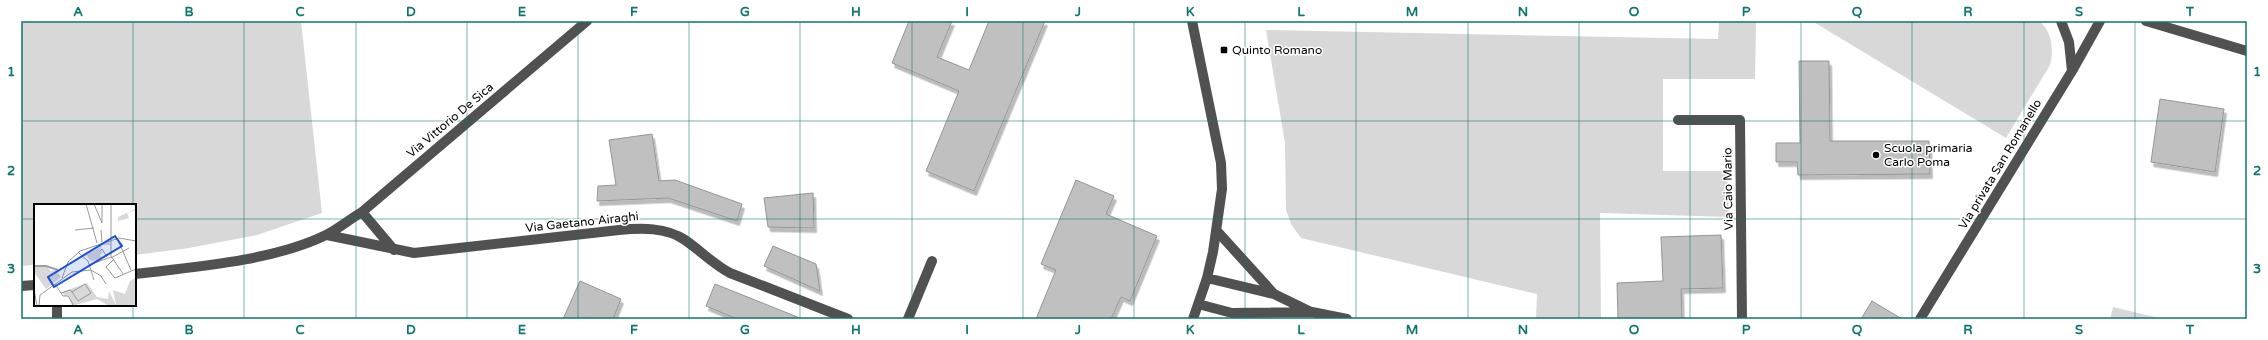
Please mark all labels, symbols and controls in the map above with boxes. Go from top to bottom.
text: A [73,4,83,20]
text: B [184,4,194,20]
text: C [295,4,305,20]
text: D [406,4,416,20]
text: E [518,4,526,20]
text: F [630,4,638,20]
text: G [740,4,750,20]
text: H [851,4,861,20]
text: I [965,4,969,20]
text: J [1074,4,1081,20]
text: K [1186,4,1195,20]
text: L [1297,4,1305,20]
text: M [1406,4,1418,20]
text: N [1518,4,1528,20]
text: O [1629,4,1640,20]
text: P [1742,4,1751,20]
text: Q [1852,4,1863,20]
text: R [1963,4,1973,20]
text: S [2075,4,2083,20]
text: T [2185,4,2195,20]
place label: Quinto Romano [1232,43,1322,57]
marker: Quinto Romano [1219,45,1229,55]
text: 1 [7,64,15,80]
text: 1 [2253,64,2261,80]
street label: Via Vittorio De Sica [404,80,496,160]
street label: Via privata San Romanello [1956,96,2044,232]
place label: Scuola primaria Carlo Poma [1884,141,1973,169]
street label: Via Caio Mario [1720,148,1736,230]
marker: Scuola primaria Carlo Poma [1871,150,1881,160]
text: 2 [7,163,15,179]
text: 2 [2253,163,2261,179]
inset map [34,204,136,306]
street label: Via Gaetano Airaghi [525,209,639,235]
text: 3 [7,261,15,277]
text: 3 [2253,261,2261,277]
text: A [73,322,83,338]
text: B [184,322,194,338]
text: C [295,322,305,338]
text: D [406,322,416,338]
text: E [518,322,526,338]
text: F [630,322,638,338]
text: G [740,322,750,338]
text: H [851,322,861,338]
text: I [965,322,969,338]
text: J [1074,322,1081,338]
text: K [1186,322,1195,338]
text: L [1297,322,1305,338]
text: M [1406,322,1418,338]
text: N [1518,322,1528,338]
text: O [1629,322,1640,338]
text: P [1742,322,1751,338]
text: Q [1852,322,1863,338]
text: R [1963,322,1973,338]
text: S [2075,322,2083,338]
text: T [2185,322,2195,338]

